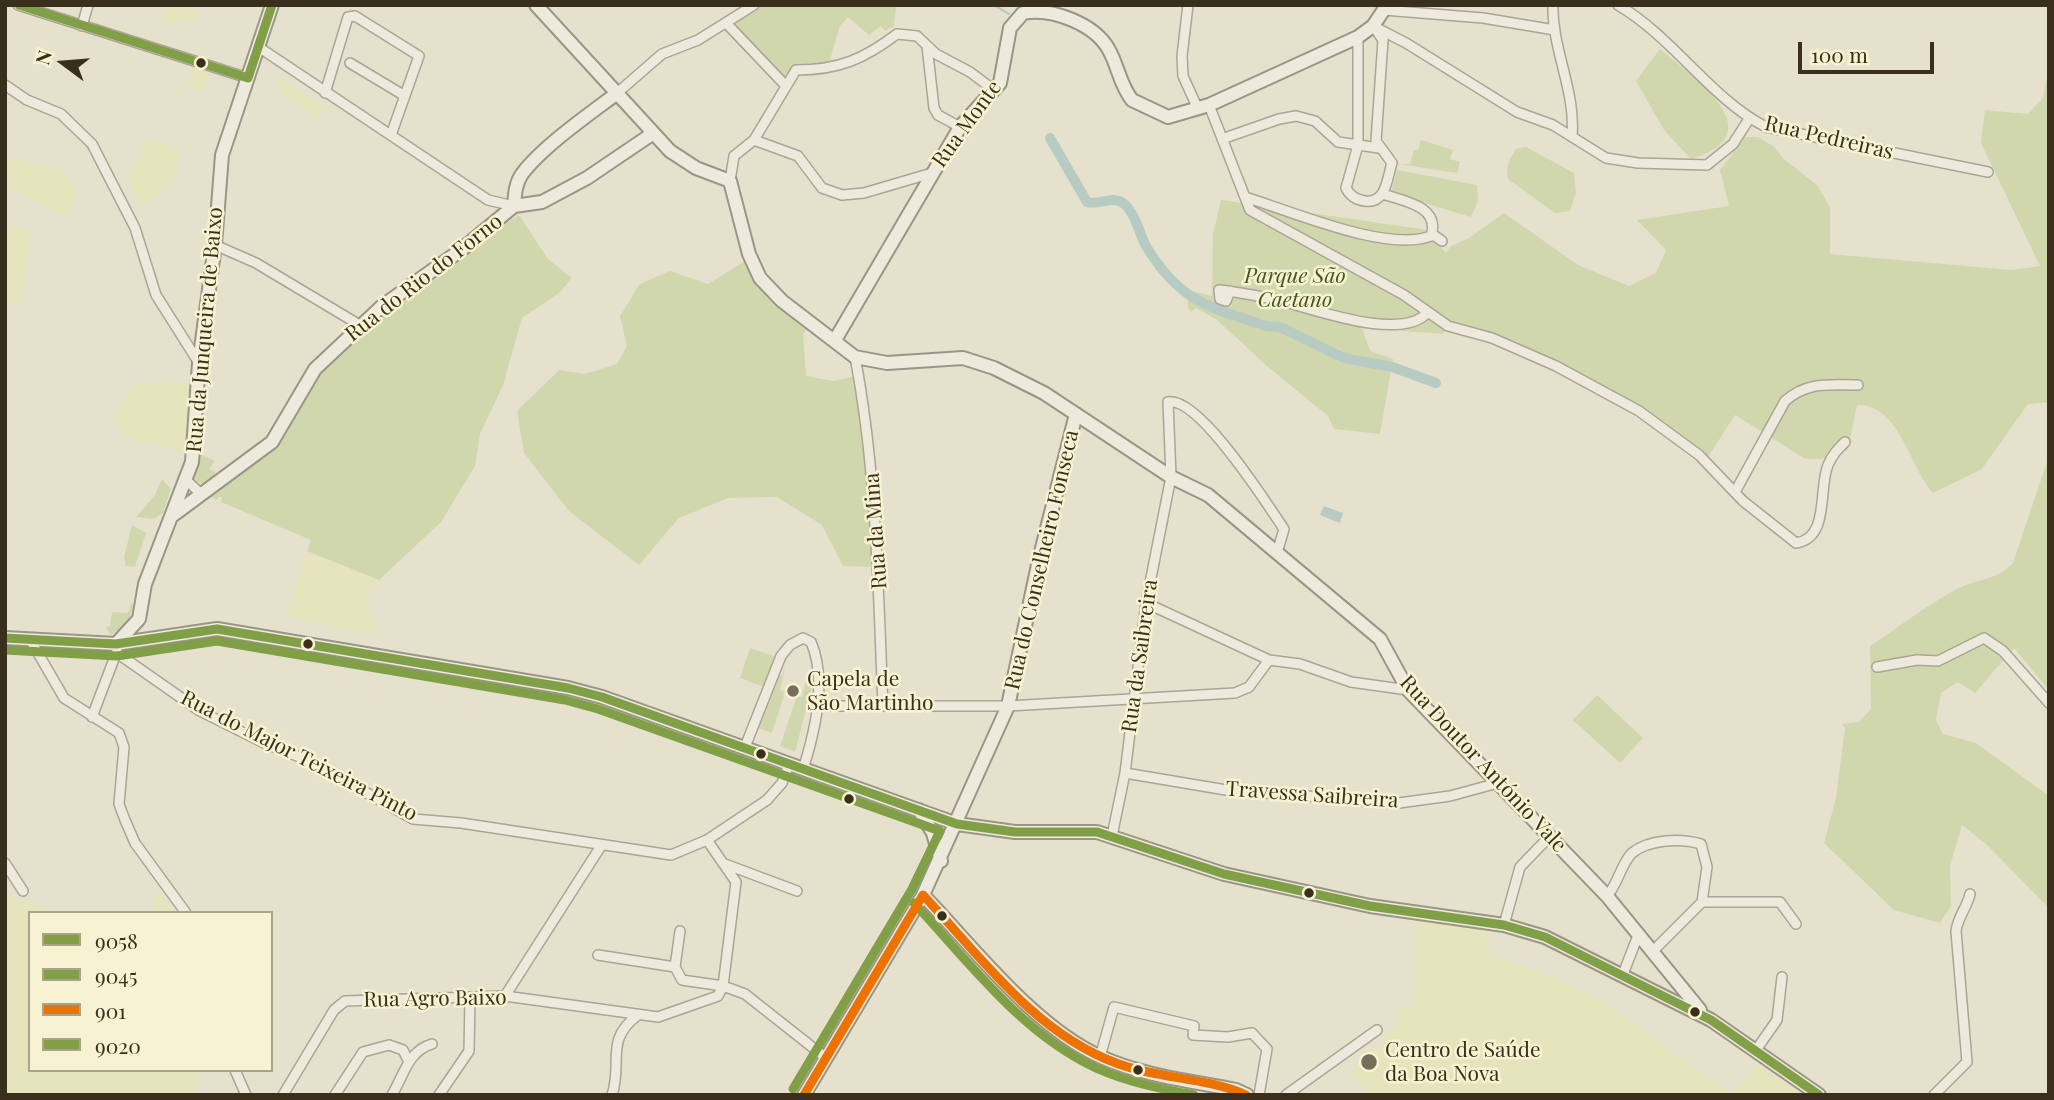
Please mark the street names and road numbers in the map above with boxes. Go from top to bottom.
street label: Rua Monte [927,76,1007,172]
street label: Rua Pedreiras [1762,111,1896,165]
street label: Rua da Junqueira de Baixo [182,206,228,454]
street label: Rua do Rio do Forno [341,209,507,347]
street label: Rua do Conselheiro Fonseca [1000,428,1084,692]
street label: Rua da Mina [859,472,893,590]
street label: Rua da Saibreira [1117,578,1163,734]
street label: Rua Doutor António Vale [1394,670,1572,858]
street label: Rua do Major Teixeira Pinto [177,685,421,827]
street label: Travessa Saibreira [1225,776,1399,814]
street label: Rua Agro Baixo [363,985,507,1013]

